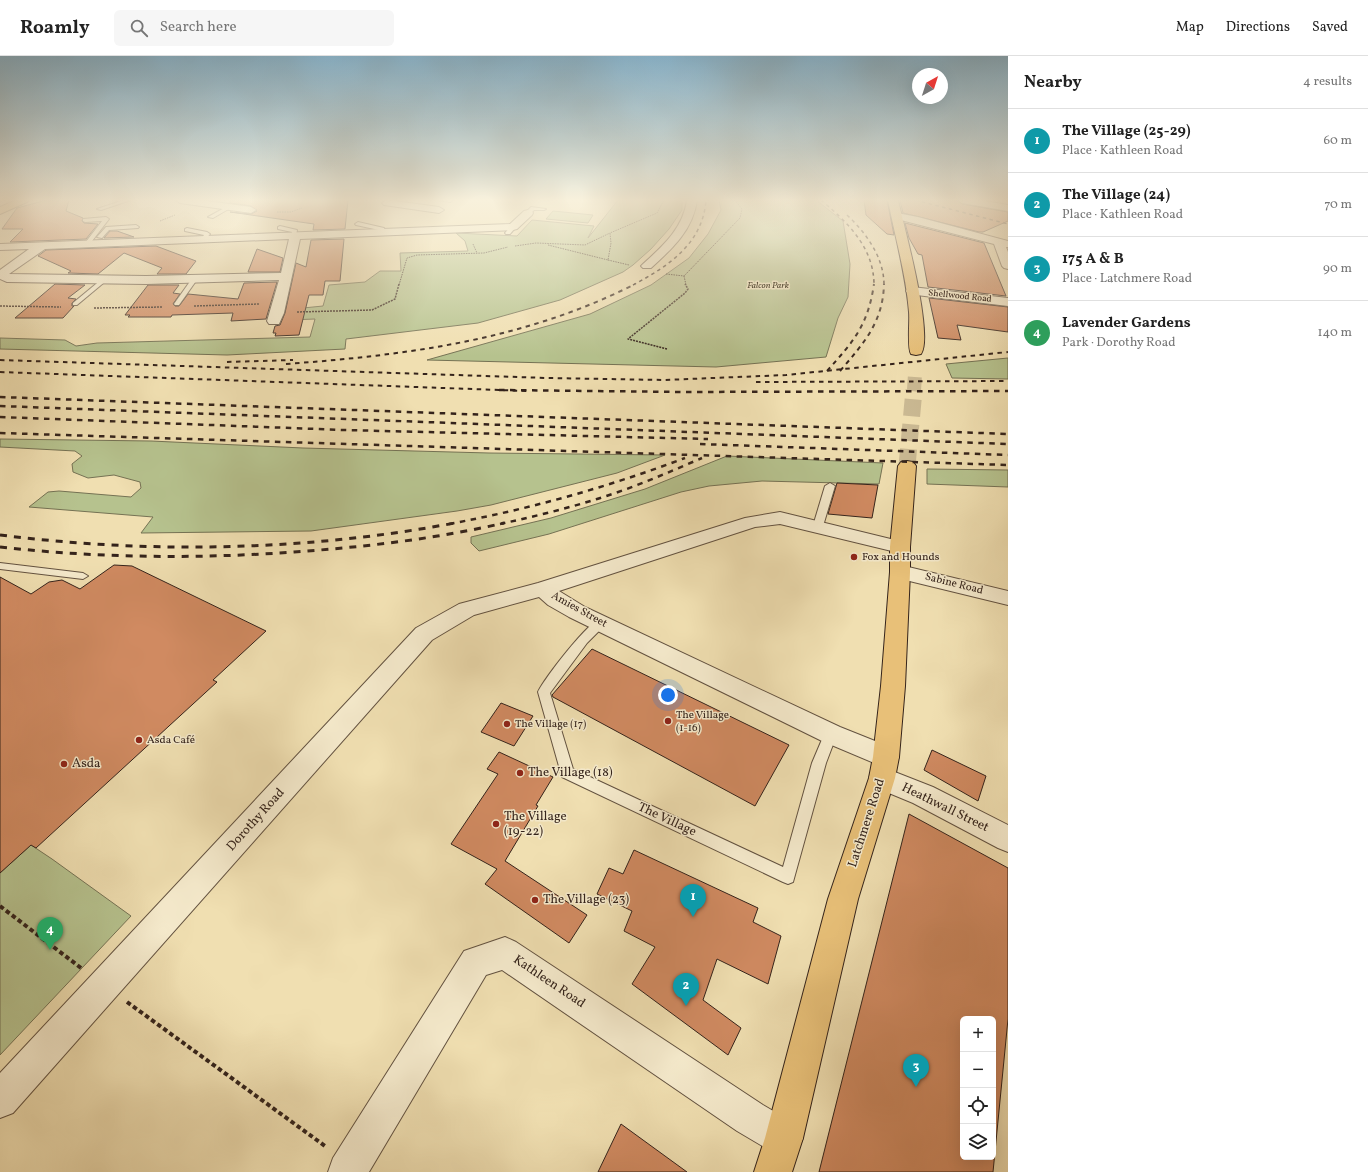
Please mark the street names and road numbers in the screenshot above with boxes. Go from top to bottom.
street label: Shellwood Road [928,286,992,306]
street label: Sabine Road [923,570,985,598]
street label: Amies Street [548,588,610,632]
street label: Latchmere Road [844,776,890,870]
street label: Heathwall Street [898,779,992,837]
street label: Dorothy Road [223,785,289,855]
street label: The Village [635,799,699,841]
street label: Kathleen Road [509,951,589,1013]

